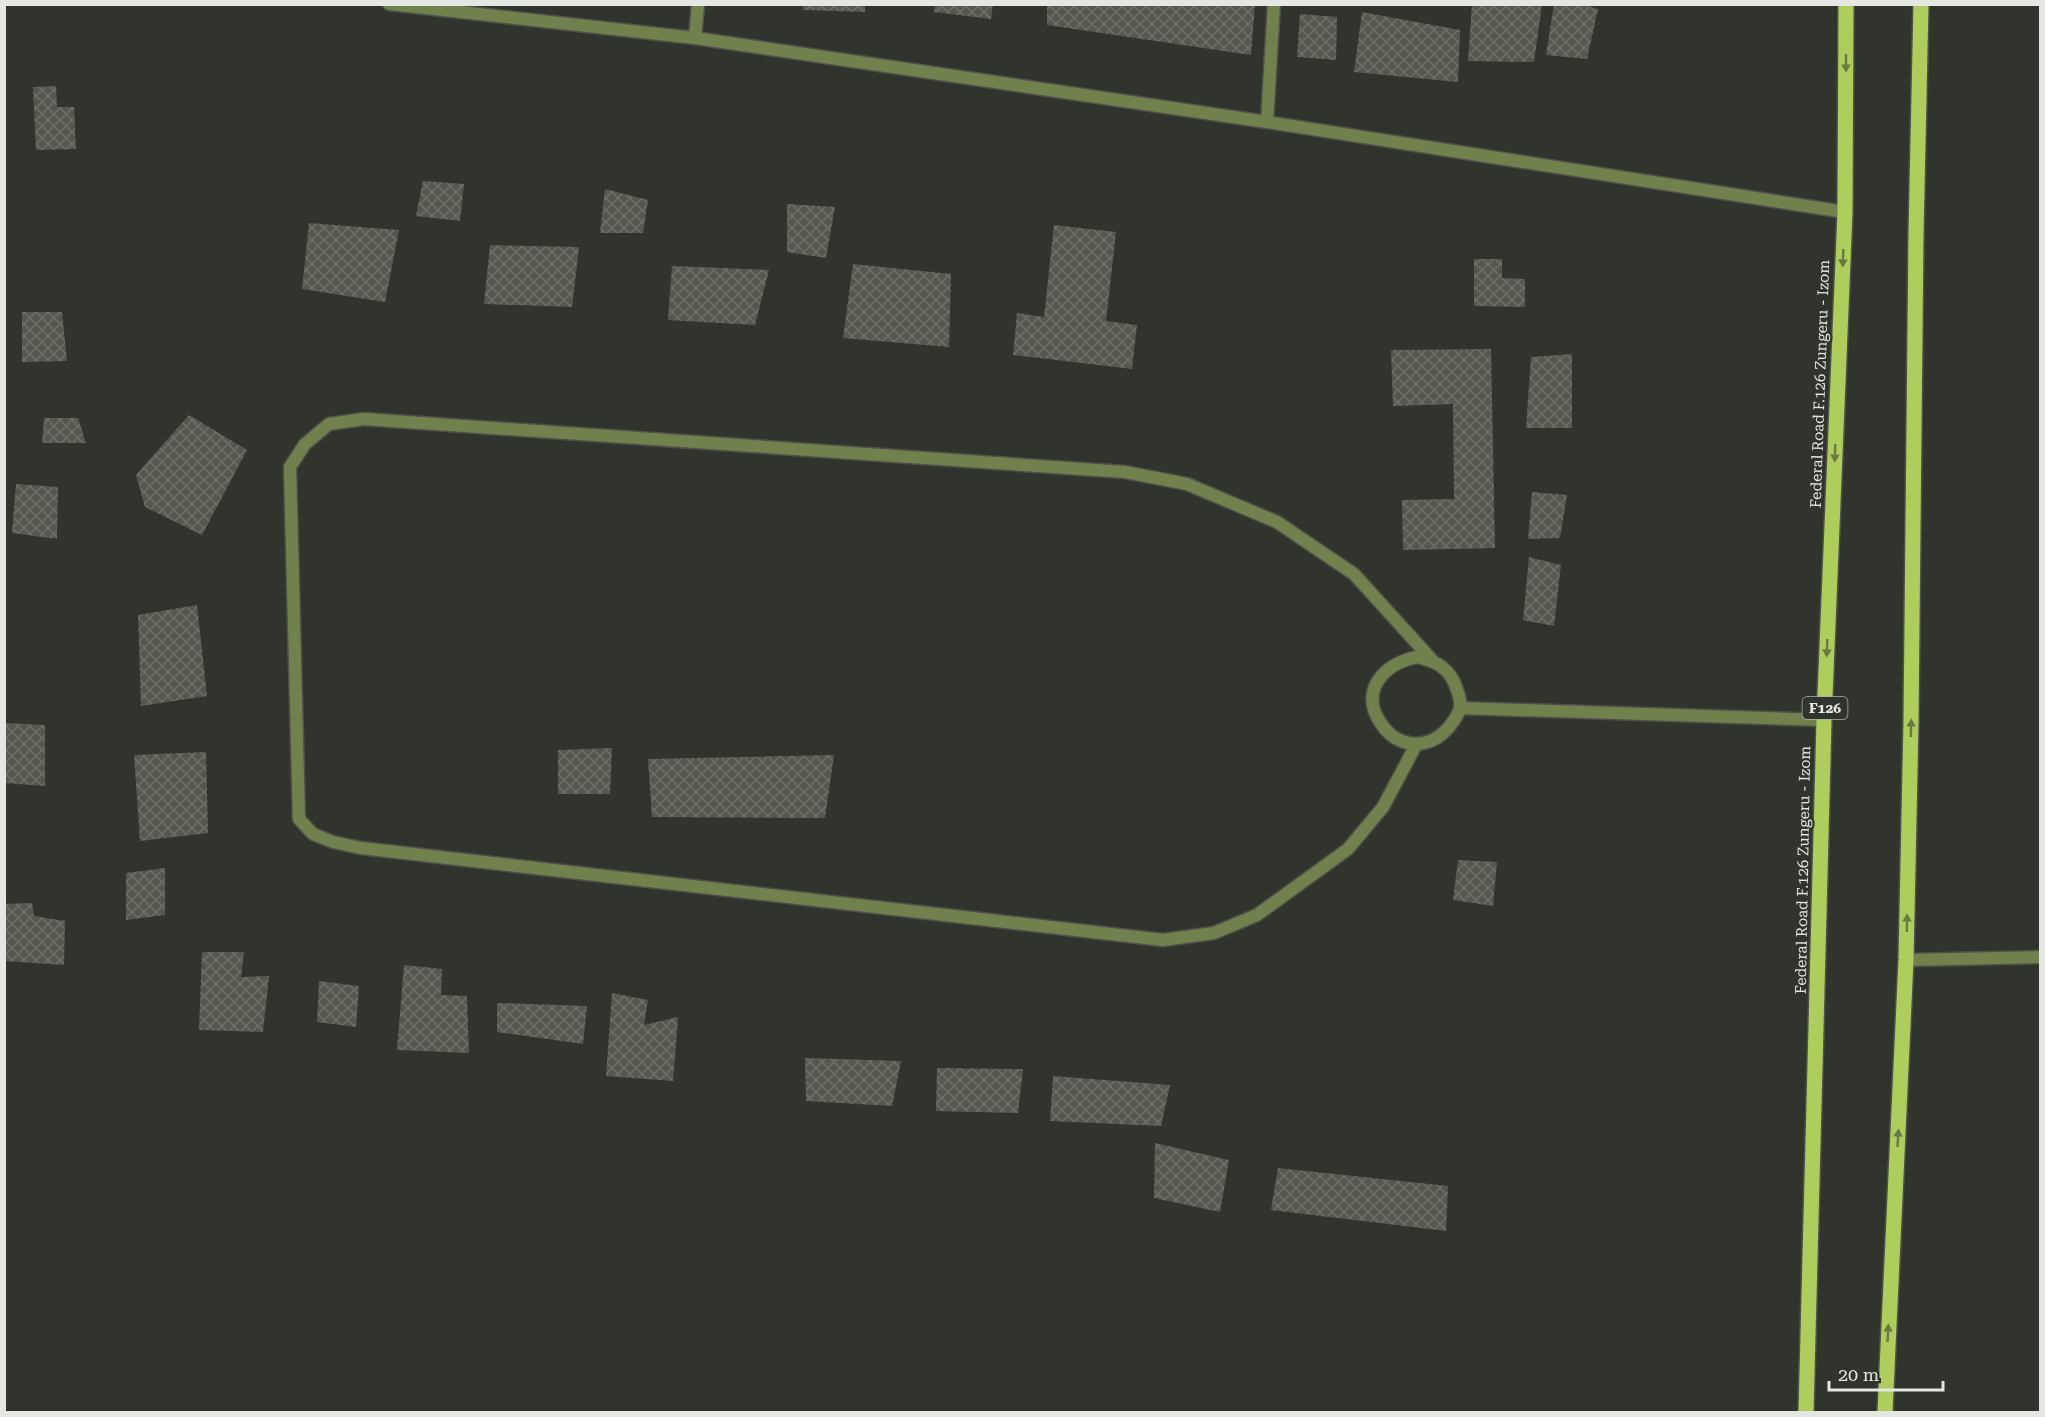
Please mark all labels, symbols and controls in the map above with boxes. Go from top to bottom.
one-way arrow [1841,53,1851,72]
one-way arrow [1838,248,1847,267]
street label: Federal Road F.126 Zungeru - Izom [1807,259,1833,508]
one-way arrow [1830,443,1840,462]
one-way arrow [1823,638,1832,657]
road number: F126 [1802,697,1848,719]
one-way arrow [1906,718,1916,737]
street label: Federal Road F.126 Zungeru - Izom [1792,745,1814,994]
one-way arrow [1902,913,1912,932]
one-way arrow [1893,1129,1902,1148]
one-way arrow [1884,1324,1893,1343]
scale bar [1829,1354,1943,1392]
text: 20 m [1838,1364,1879,1385]

